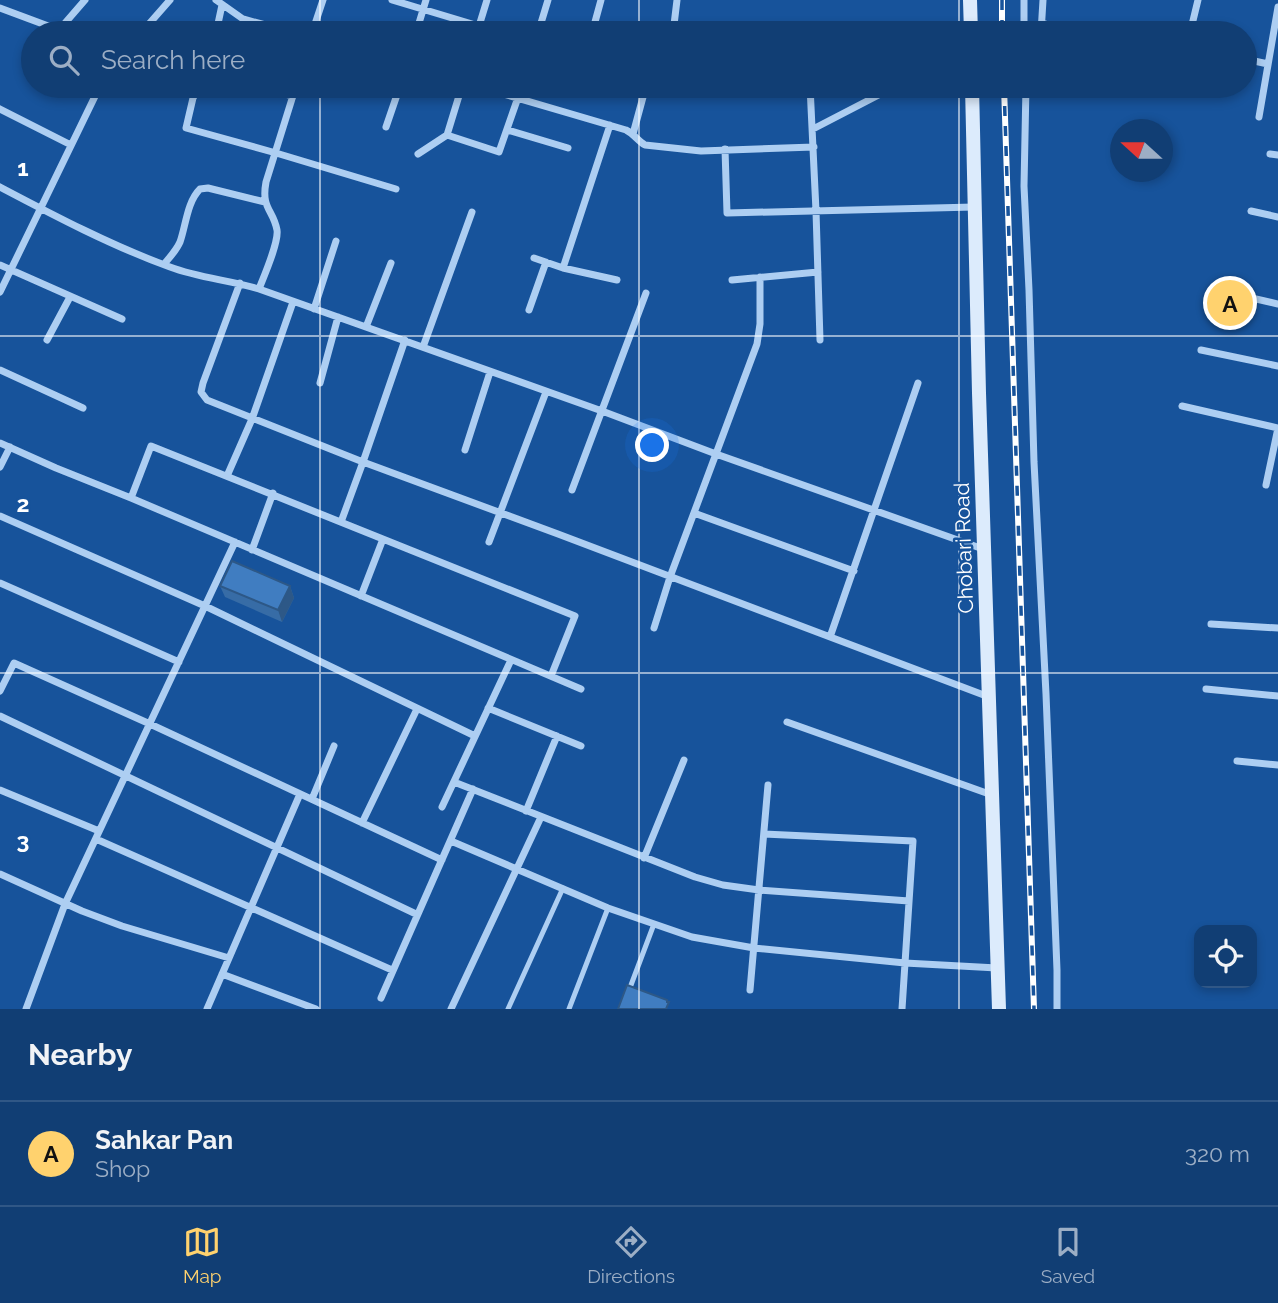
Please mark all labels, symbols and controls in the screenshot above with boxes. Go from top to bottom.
search box [21,21,1257,98]
icon: search [45,41,83,79]
text: Search here [101,45,245,75]
north arrow [1110,119,1173,182]
text: 1 [17,154,29,181]
pin: A [1207,277,1253,329]
your location [635,428,669,462]
street label: Chobari Road [949,482,978,614]
text: 2 [17,490,29,517]
text: 3 [17,827,29,854]
map controls [1194,925,1257,988]
button: locate [1194,925,1257,988]
text: Nearby [28,1037,132,1072]
text: Sahkar Pan [95,1125,233,1155]
text: A [43,1140,59,1167]
text: 320 m [1185,1140,1250,1167]
text: Shop [95,1155,150,1182]
tab: Map [183,1223,222,1287]
tab: Directions [587,1223,675,1287]
tab: Saved [1041,1223,1095,1287]

